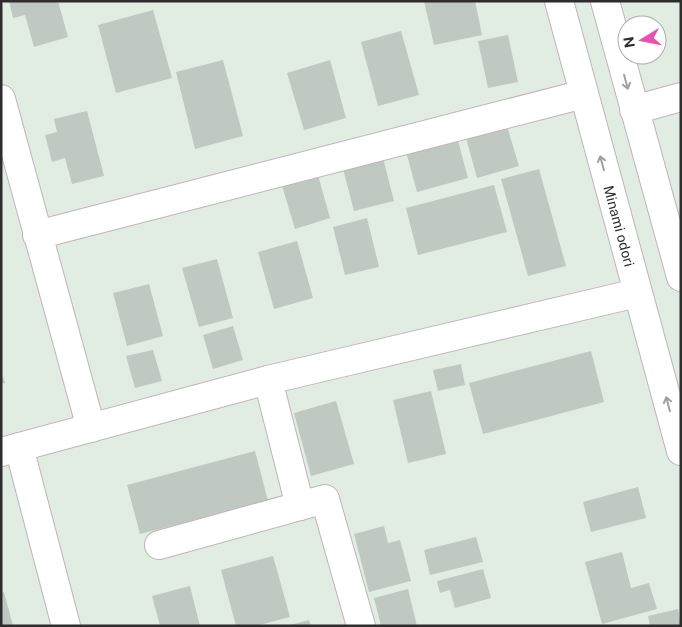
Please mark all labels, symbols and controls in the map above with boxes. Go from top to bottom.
north arrow [617,15,667,65]
text: N [620,35,638,49]
one-way arrow [622,74,632,90]
one-way arrow [597,155,606,171]
street label: Minami odori [600,184,638,268]
one-way arrow [663,396,672,412]

